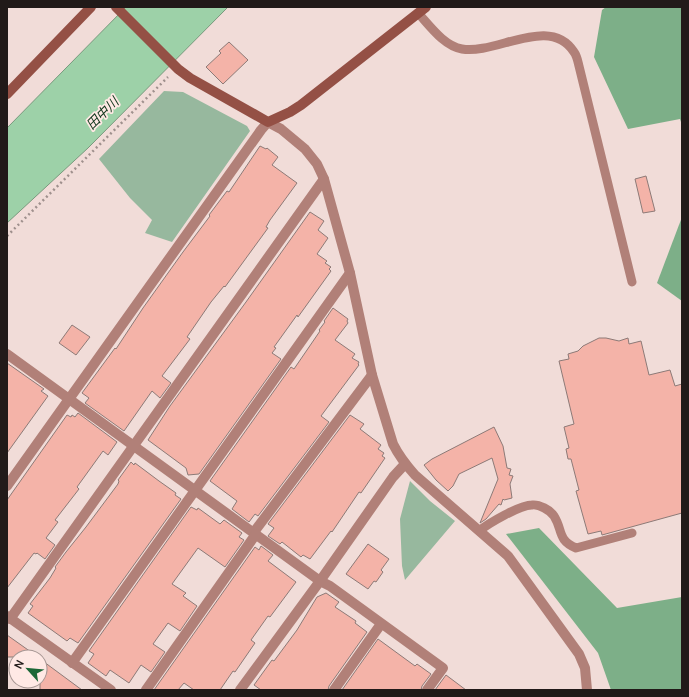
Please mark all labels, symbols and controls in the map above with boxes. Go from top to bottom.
water label: 田中川 [82,91,124,133]
north arrow [8,649,48,689]
text: N [10,657,27,671]

